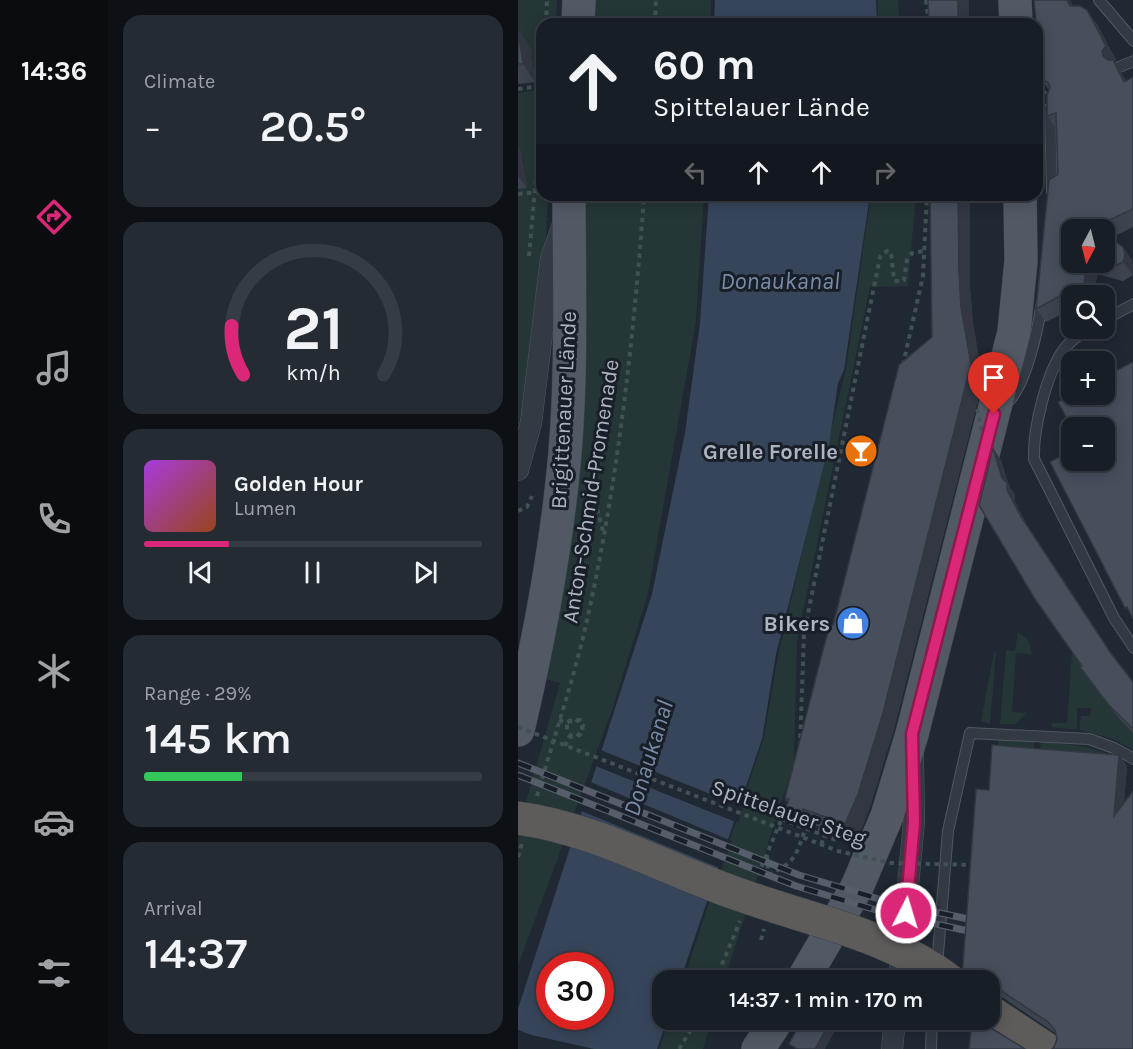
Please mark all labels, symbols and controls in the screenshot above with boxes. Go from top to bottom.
text: 60 m [653,40,756,90]
icon: ahead [554,42,632,120]
text: 14:36 [21,55,87,87]
text: Climate [144,70,215,93]
text: Spittelauer Lände [653,91,870,123]
text: 20.5° [260,100,366,152]
text: − [144,108,161,146]
text: + [465,108,482,146]
icon: left [679,156,712,189]
icon: ahead [742,156,775,189]
icon: ahead [805,156,838,189]
icon: right [868,156,901,189]
icon: directions [33,196,75,238]
north arrow [1061,219,1115,273]
map controls [1061,219,1115,471]
water label: Donaukanal [720,267,840,295]
button: search [1061,285,1115,339]
text: 21 [283,292,343,365]
street label: Brigittenauer Lände [546,310,582,510]
icon: music [33,347,75,389]
button: + [1061,351,1115,405]
pin [968,352,1019,414]
street label: Anton-Schmid-Promenade [557,357,625,625]
text: km/h [286,360,340,385]
icon: arrive [977,361,1010,394]
button: − [1061,417,1115,471]
bar icon: Grelle Forelle [843,433,879,469]
place label: Grelle Forelle [703,439,838,465]
text: Golden Hour [234,471,363,497]
text: Lumen [234,497,297,520]
icon: phone [33,498,75,540]
icon: previous [184,556,217,589]
icon: pause [296,556,329,589]
icon: next [409,556,442,589]
shop icon: Bikers [835,605,871,641]
place label: Bikers [764,611,830,637]
icon: climate [33,650,75,692]
text: Range · 29% [144,682,252,705]
water label: Donaukanal [617,697,679,819]
text: 145 km [144,712,292,764]
street label: Spittelauer Steg [708,774,870,852]
icon: car [33,801,75,843]
position arrow [874,881,938,945]
text: Arrival [144,897,203,920]
text: 14:37 [144,927,247,979]
icon: filters [33,952,75,994]
speed limit sign: 30 [536,952,614,1030]
text: 14:37 · 1 min · 170 m [729,987,923,1013]

